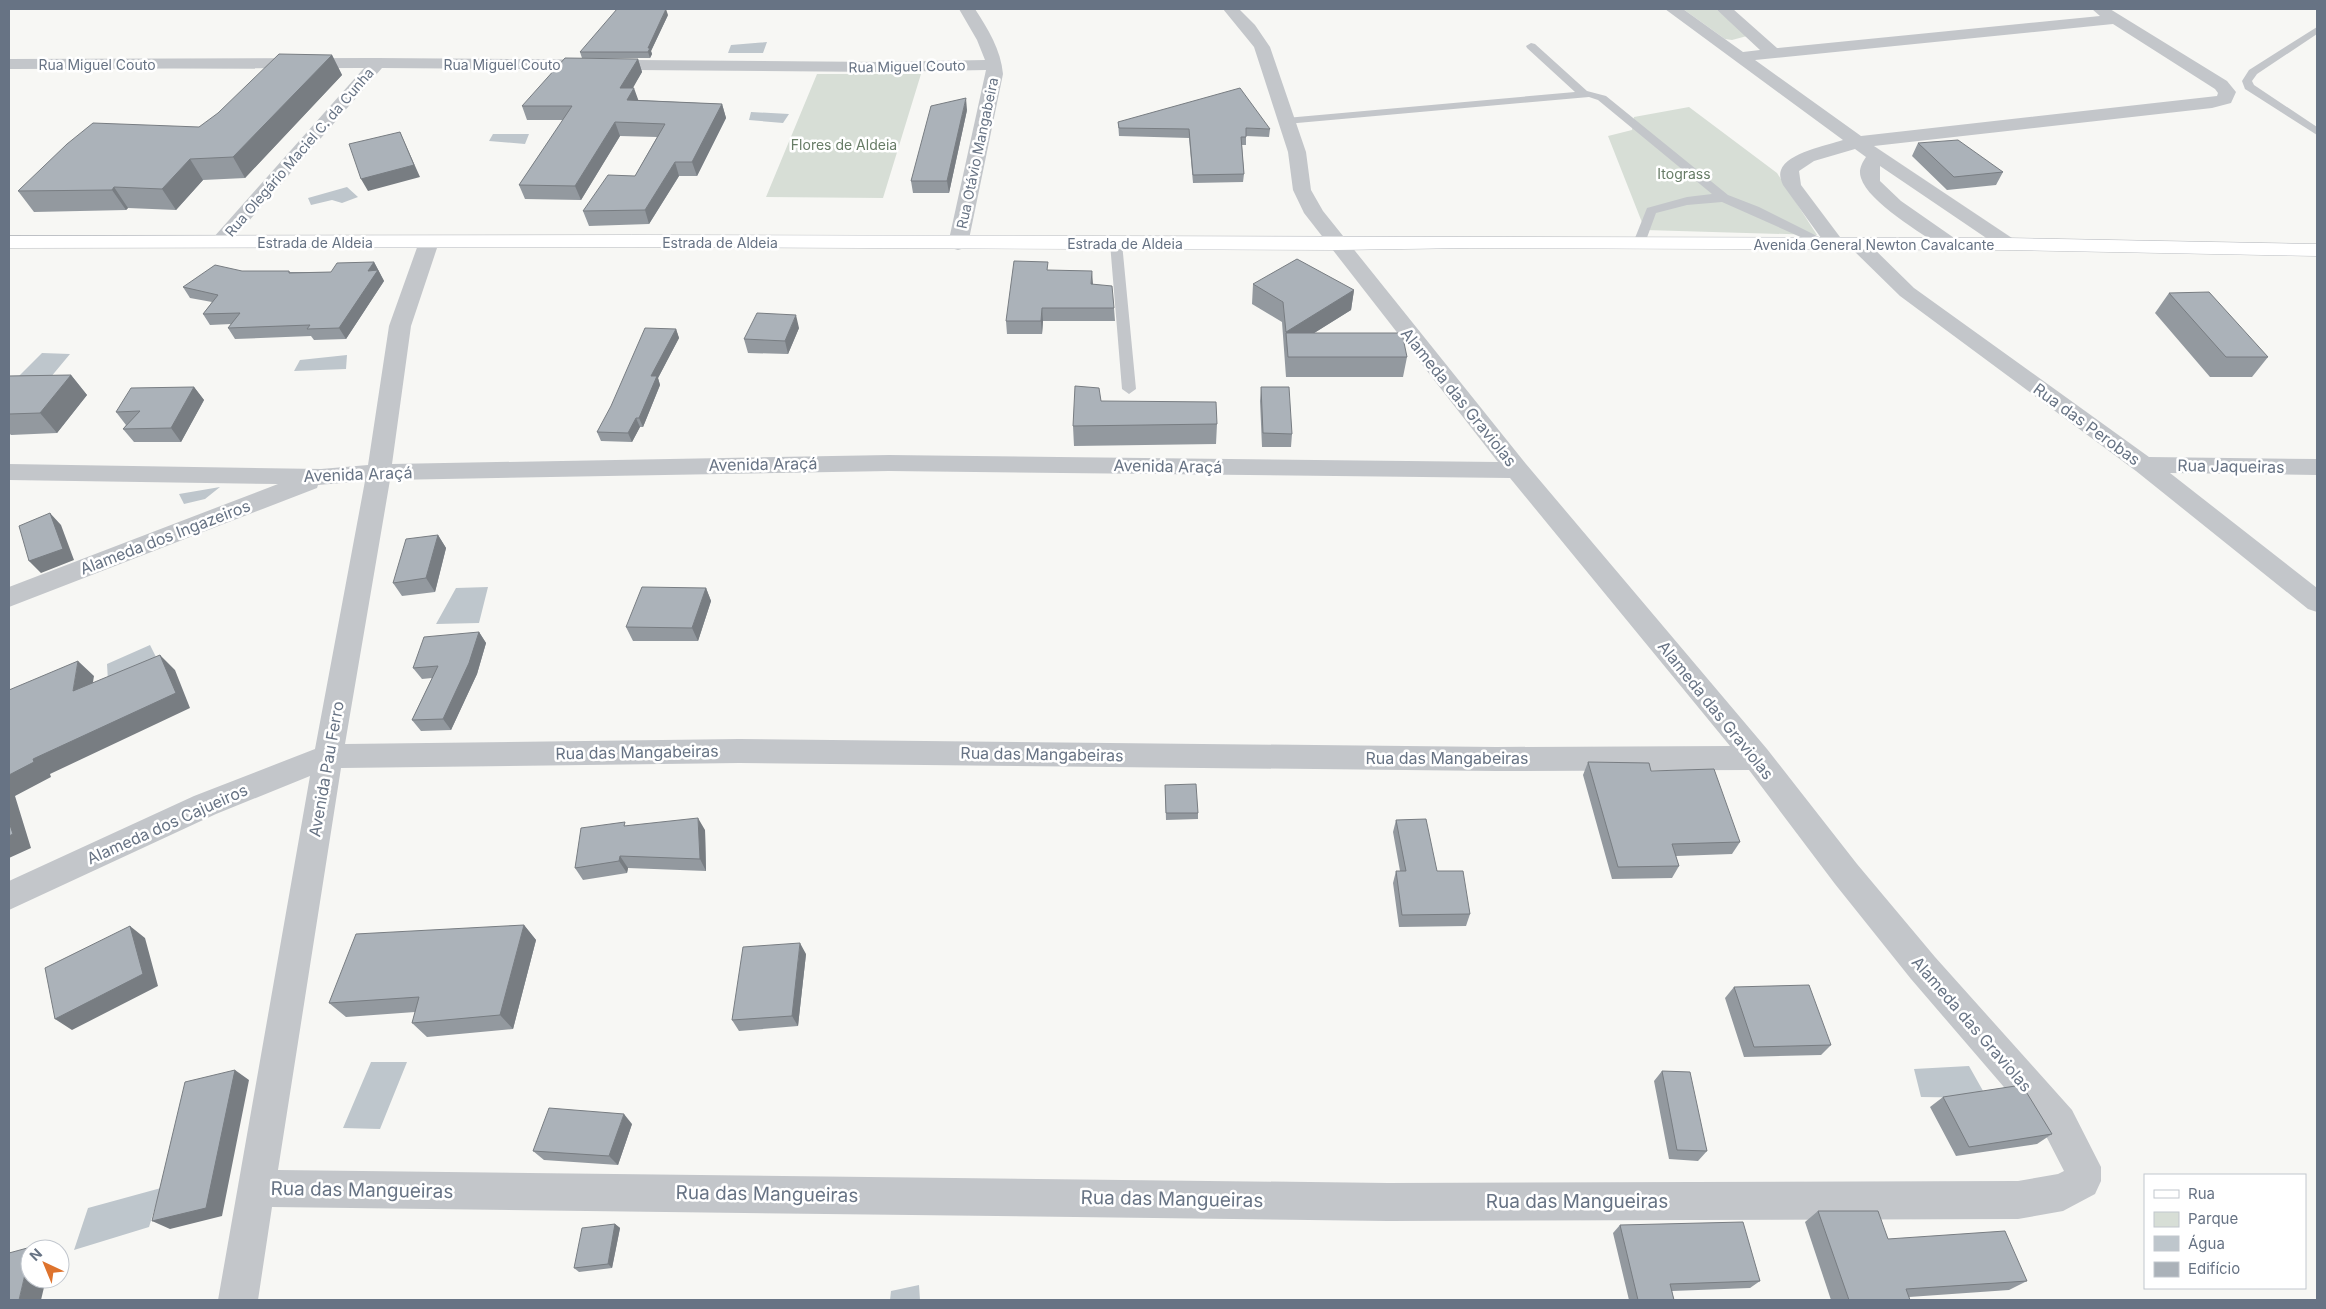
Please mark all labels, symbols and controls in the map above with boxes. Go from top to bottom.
street label: Rua Miguel Couto [38,56,156,73]
street label: Rua Miguel Couto [443,56,561,73]
street label: Rua Miguel Couto [848,56,966,76]
street label: Rua Olegário Maciel C. da Cunha [221,64,377,240]
street label: Rua Otávio Mangabeira [953,76,1001,230]
park label: Flores de Aldeia [791,136,897,153]
park label: Itograss [1657,165,1711,182]
street label: Estrada de Aldeia [257,234,373,251]
street label: Estrada de Aldeia [662,234,778,251]
street label: Estrada de Aldeia [1067,235,1183,252]
street label: Avenida General Newton Cavalcante [1754,236,1994,253]
street label: Alameda das Graviolas [1397,324,1521,470]
street label: Rua das Perobas [2030,379,2144,469]
street label: Avenida Araçá [708,453,818,475]
street label: Avenida Araçá [1113,455,1223,477]
street label: Rua Jaqueiras [2177,455,2285,477]
street label: Avenida Araçá [303,462,413,486]
street label: Alameda dos Ingazeiros [77,495,253,579]
street label: Alameda das Graviolas [1654,637,1778,783]
street label: Avenida Pau Ferro [304,700,348,838]
street label: Rua das Mangabeiras [555,741,719,763]
street label: Rua das Mangabeiras [960,743,1124,765]
street label: Rua das Mangabeiras [1365,748,1529,768]
street label: Alameda dos Cajueiros [84,780,250,868]
street label: Alameda das Graviolas [1908,952,2036,1096]
legend [2144,1174,2306,1289]
street label: Rua das Mangueiras [271,1177,453,1203]
street label: Rua das Mangueiras [676,1181,858,1207]
text: Rua [2188,1184,2215,1203]
street label: Rua das Mangueiras [1081,1186,1263,1212]
street label: Rua das Mangueiras [1486,1190,1668,1213]
text: Parque [2188,1209,2238,1228]
text: Água [2188,1234,2225,1253]
north arrow [20,1239,70,1289]
text: N [26,1244,45,1264]
text: Edifício [2188,1259,2240,1278]

